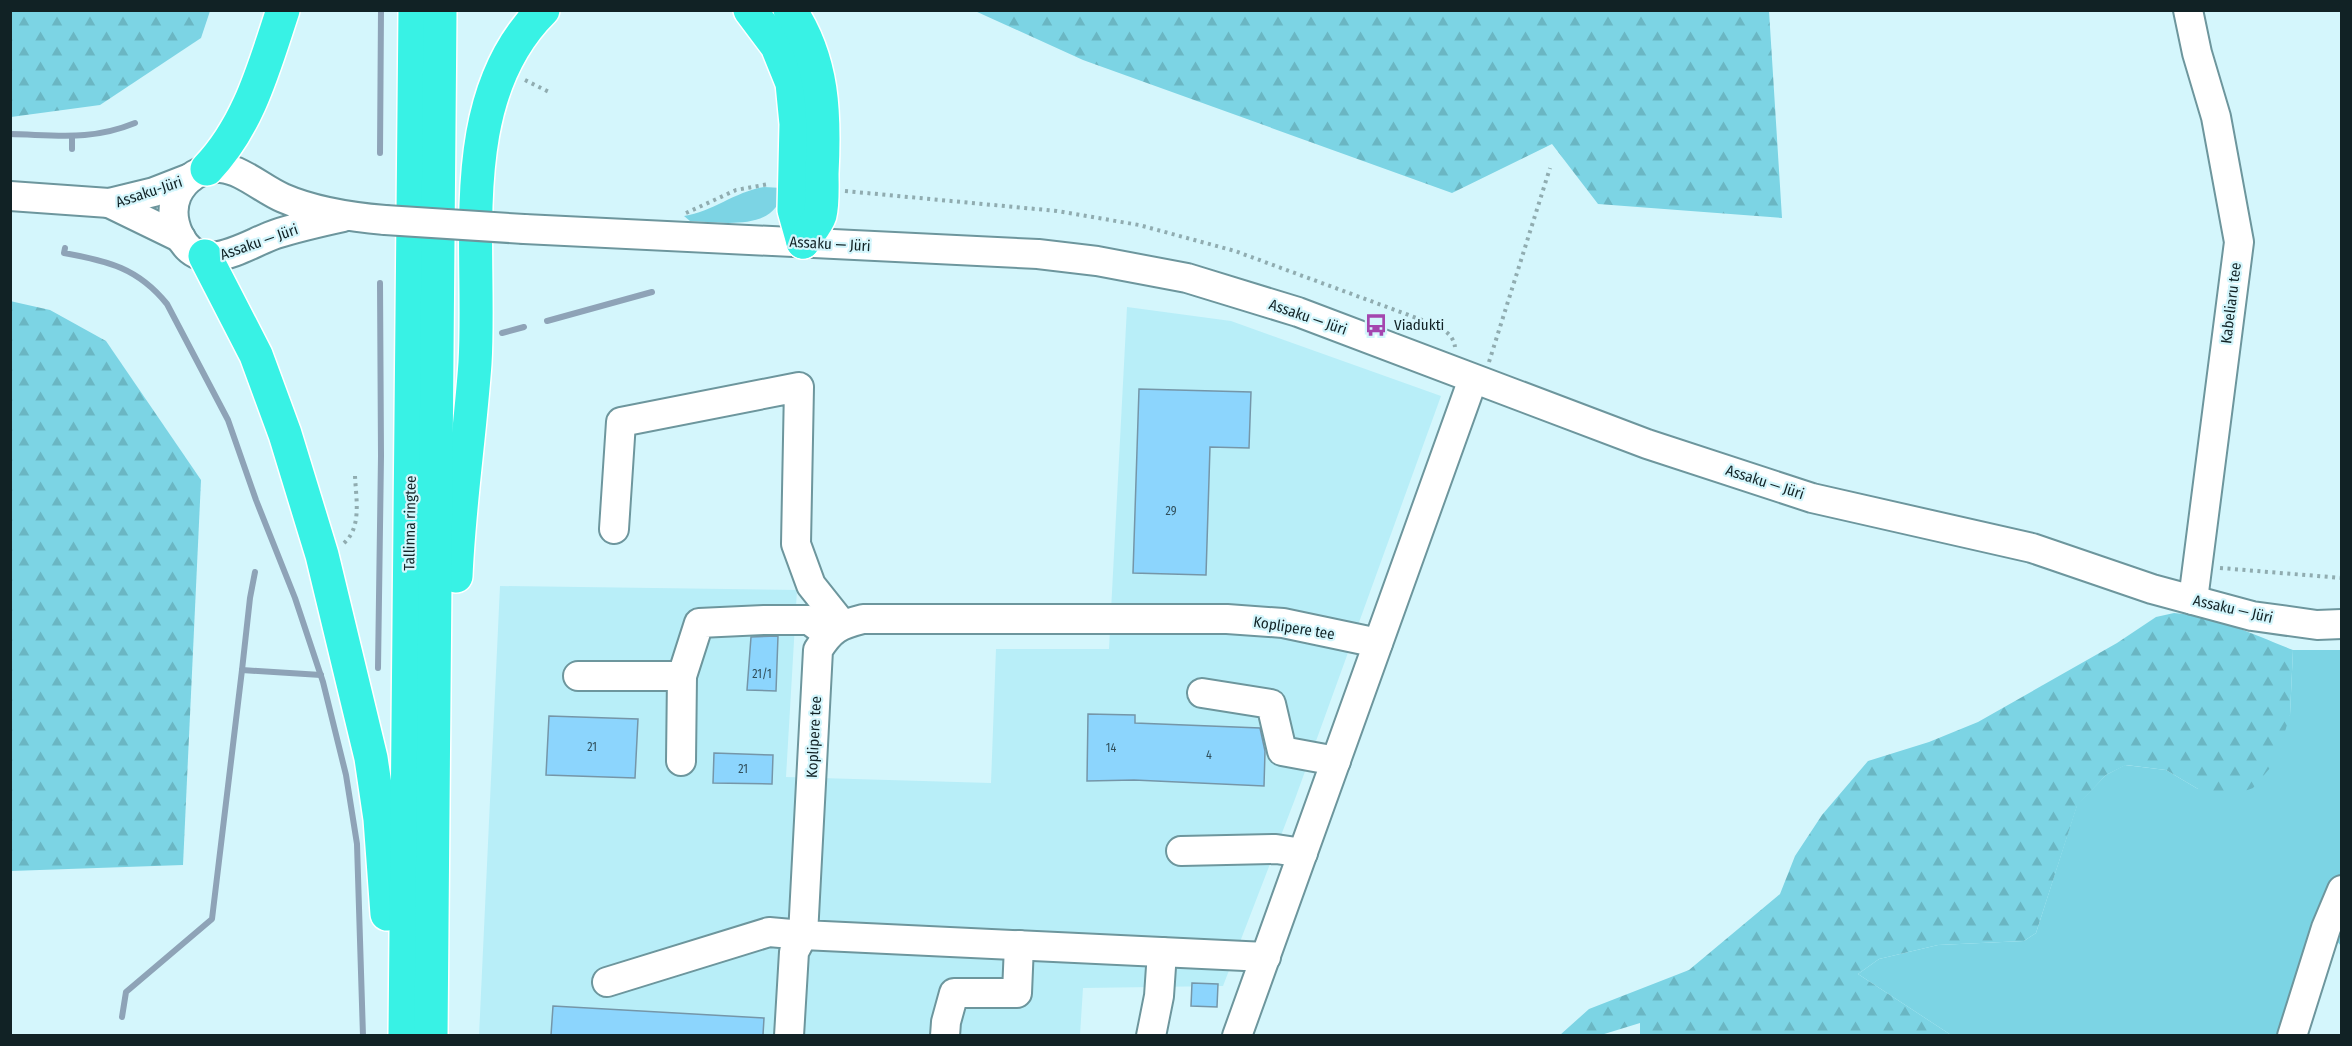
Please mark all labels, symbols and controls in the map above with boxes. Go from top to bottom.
street label: Assaku-Jüri [113,173,185,211]
street label: Assaku — Jüri [218,220,300,264]
street label: Assaku — Jüri [789,233,871,255]
street label: Kabeliaru tee [2217,261,2245,345]
street label: Assaku — Jüri [1267,295,1349,339]
bus stop icon: Viadukti [1363,312,1389,338]
place label: Viadukti [1394,316,1444,334]
street label: Assaku — Jüri [1724,461,1806,503]
street label: Tallinna ringtee [400,475,420,571]
house number: 29 [1165,504,1177,518]
street label: Assaku — Jüri [2191,591,2275,627]
street label: Koplipere tee [1252,613,1336,643]
house number: 21/1 [752,667,772,681]
street label: Koplipere tee [803,696,825,778]
house number: 21 [587,740,597,754]
house number: 14 [1106,741,1116,755]
house number: 4 [1206,748,1212,762]
house number: 21 [738,762,748,776]

